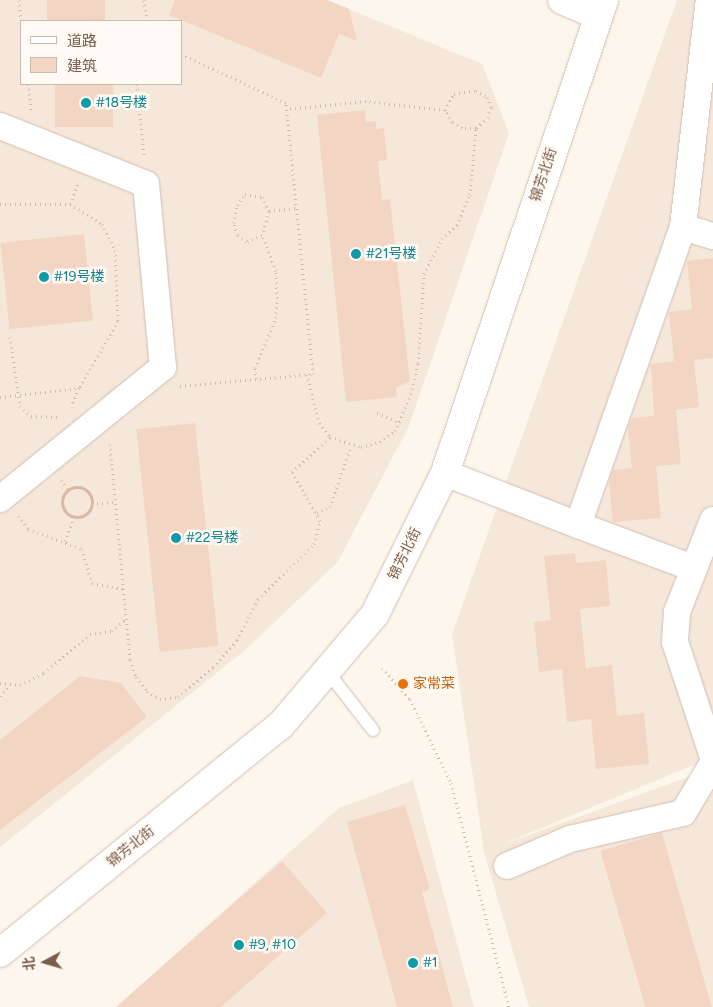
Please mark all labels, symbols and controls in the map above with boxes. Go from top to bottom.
legend [20,20,182,85]
text: 道路 [67,32,97,50]
text: 建筑 [67,57,97,75]
place label: #18号楼 [96,95,147,111]
marker: #18号楼 [80,97,92,109]
street label: 锦芳北街 [527,146,561,204]
place label: #21号楼 [366,246,416,262]
marker: #21号楼 [350,248,362,260]
place label: #19号楼 [54,269,105,285]
marker: #19号楼 [38,271,50,283]
street label: 锦芳北街 [385,525,425,583]
place label: #22号楼 [186,530,238,546]
marker: #22号楼 [170,532,182,544]
place label: 家常菜 [413,676,455,692]
marker: 家常菜 [397,678,409,690]
street label: 锦芳北街 [104,823,158,871]
north arrow [20,937,70,987]
place label: #9, #10 [249,937,296,953]
marker: #9, #10 [233,939,245,951]
place label: #1 [423,955,438,971]
text: 北 [20,956,39,971]
marker: #1 [407,957,419,969]

